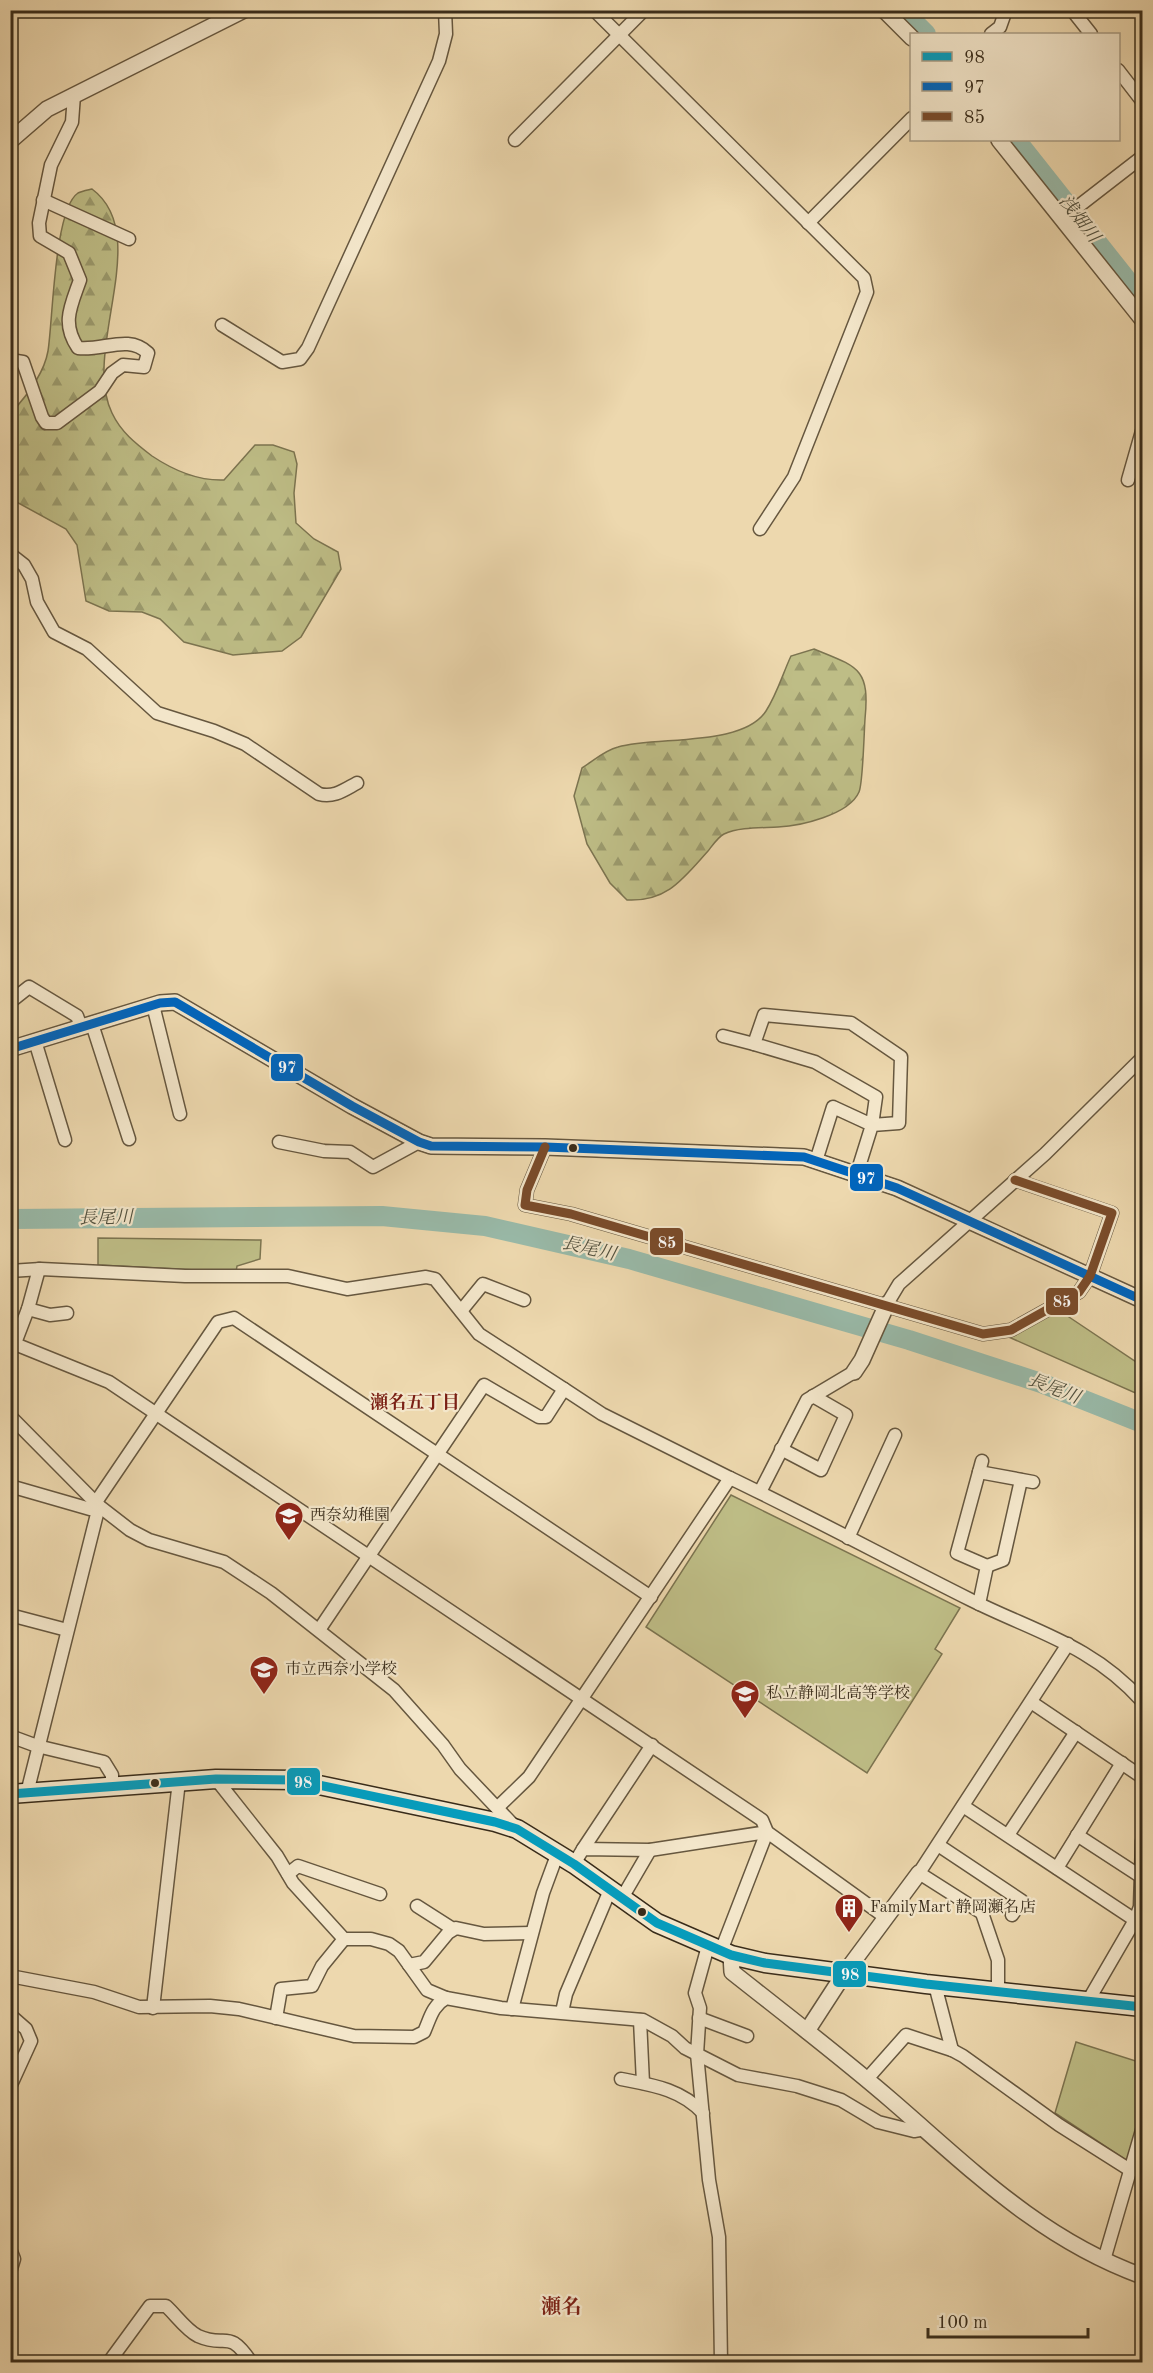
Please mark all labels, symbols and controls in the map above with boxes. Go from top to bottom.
legend [910,33,1120,141]
text: 98 [964,49,985,67]
text: 97 [964,79,985,97]
text: 85 [964,109,985,127]
water label: 浅畑川 [1055,191,1106,247]
line badge: 97 [270,1053,304,1082]
text: 97 [278,1061,296,1077]
unlabelled marker [567,1142,579,1154]
line badge: 97 [849,1163,884,1192]
text: 97 [857,1172,875,1188]
water label: 長尾川 [79,1207,135,1227]
line badge: 85 [649,1227,684,1256]
water label: 長尾川 [561,1233,620,1264]
text: 85 [658,1236,676,1252]
line badge: 85 [1045,1287,1079,1316]
text: 85 [1053,1295,1071,1311]
water label: 長尾川 [1026,1370,1085,1408]
district label: 瀬名五丁目 [370,1392,460,1412]
school or university icon: 西奈幼稚園 [273,1500,305,1542]
place label: 西奈幼稚園 [310,1506,390,1524]
school or university icon: 市立西奈小学校 [248,1654,280,1696]
place label: 市立西奈小学校 [285,1660,397,1678]
school or university icon: 私立静岡北高等学校 [729,1678,761,1720]
place label: 私立静岡北高等学校 [766,1684,910,1702]
line badge: 98 [286,1767,321,1796]
text: 98 [294,1776,312,1792]
unlabelled marker [149,1777,161,1789]
building icon: FamilyMart 静岡瀬名店 [833,1892,865,1934]
place label: FamilyMart 静岡瀬名店 [870,1898,1035,1916]
unlabelled marker [636,1906,648,1918]
line badge: 98 [832,1960,867,1988]
text: 98 [841,1968,859,1984]
district label: 瀬名 [541,2295,581,2318]
scale bar [928,2301,1088,2339]
text: 100 m [937,2314,988,2332]

